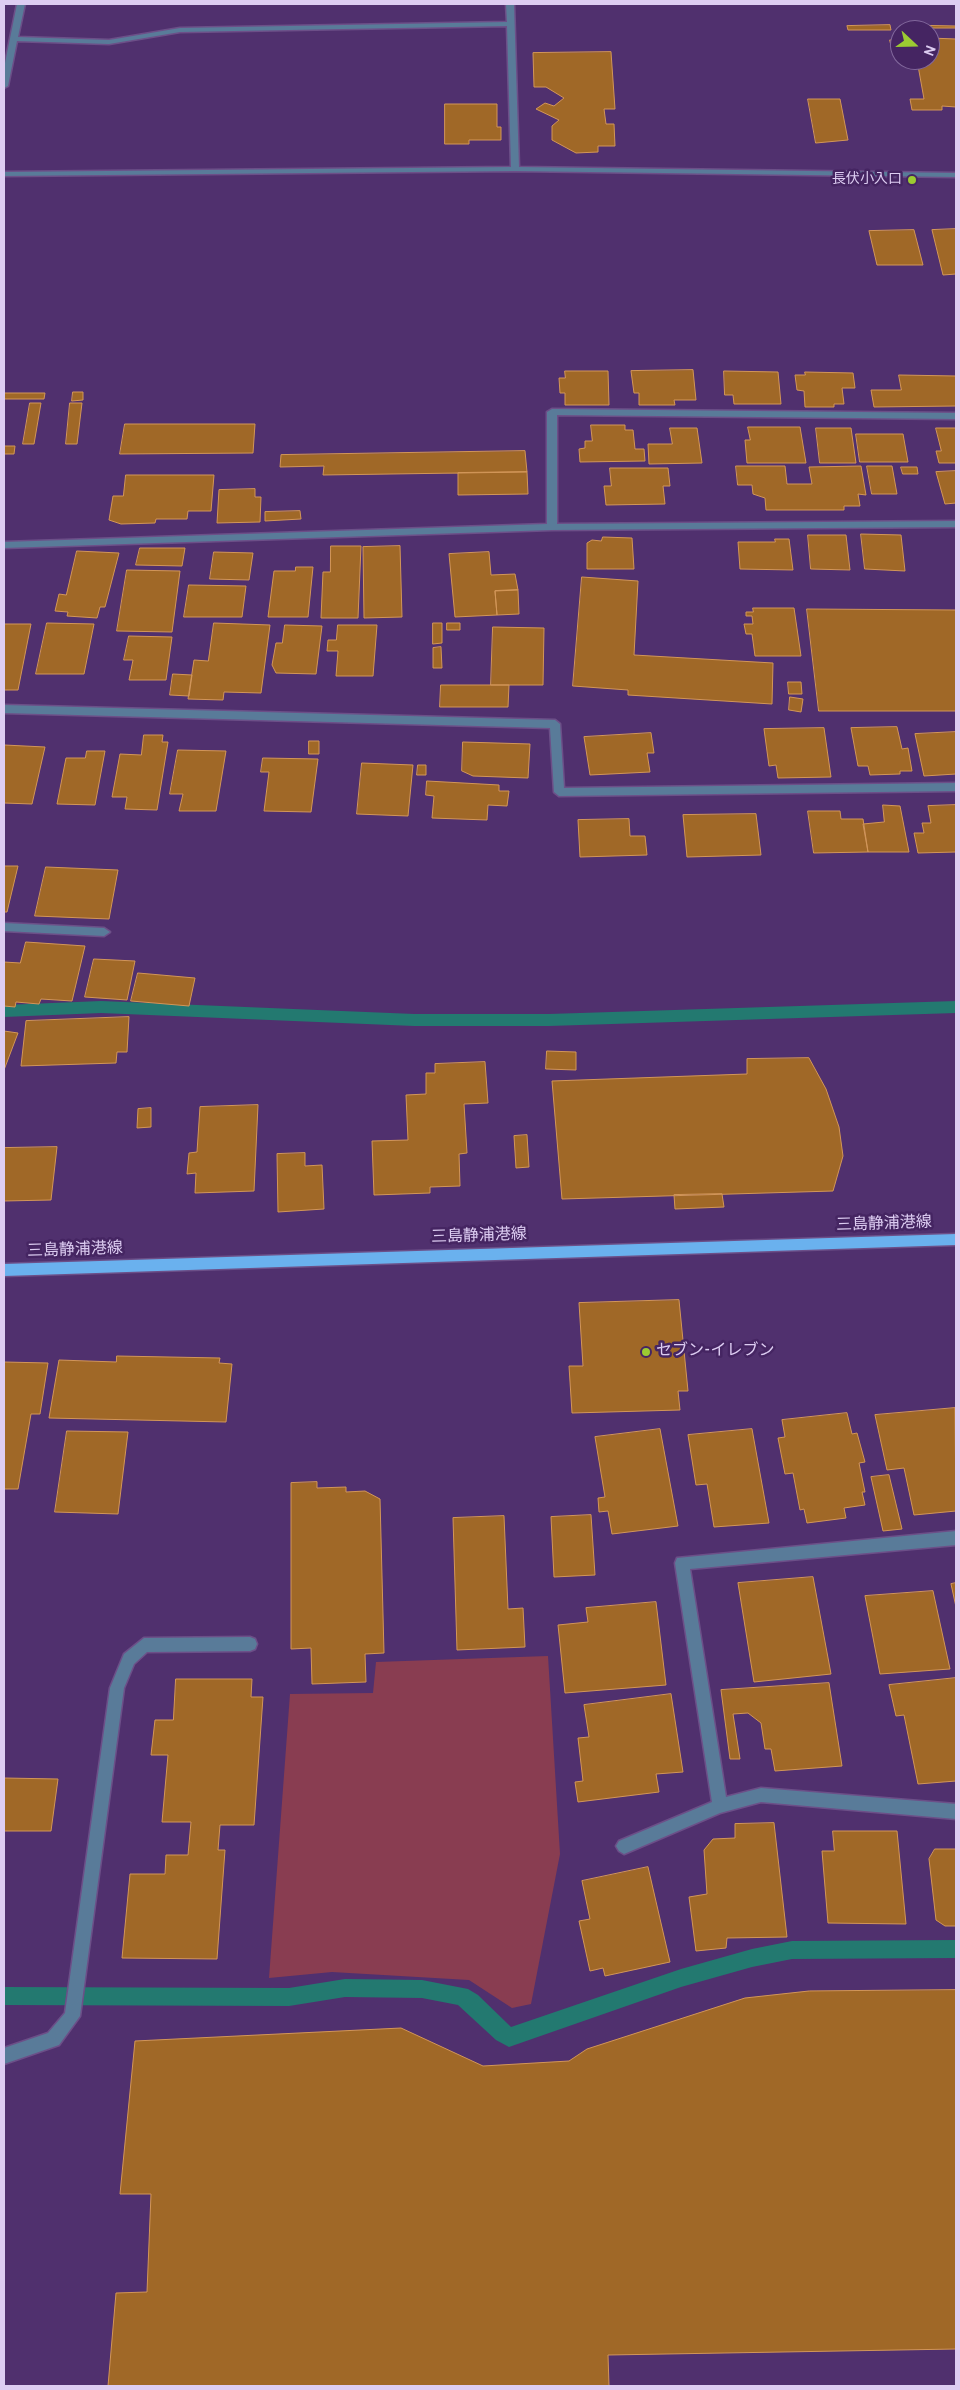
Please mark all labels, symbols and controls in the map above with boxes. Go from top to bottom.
north arrow [890,20,940,70]
text: N [919,42,938,58]
place label: 長伏小入口 [832,172,902,188]
marker: 長伏小入口 [906,174,918,186]
street label: 三島静浦港線 [836,1214,932,1236]
street label: 三島静浦港線 [431,1226,527,1248]
street label: 三島静浦港線 [27,1240,123,1262]
place label: セブン-イレブン [656,1342,774,1362]
marker: セブン-イレブン [640,1346,652,1358]

